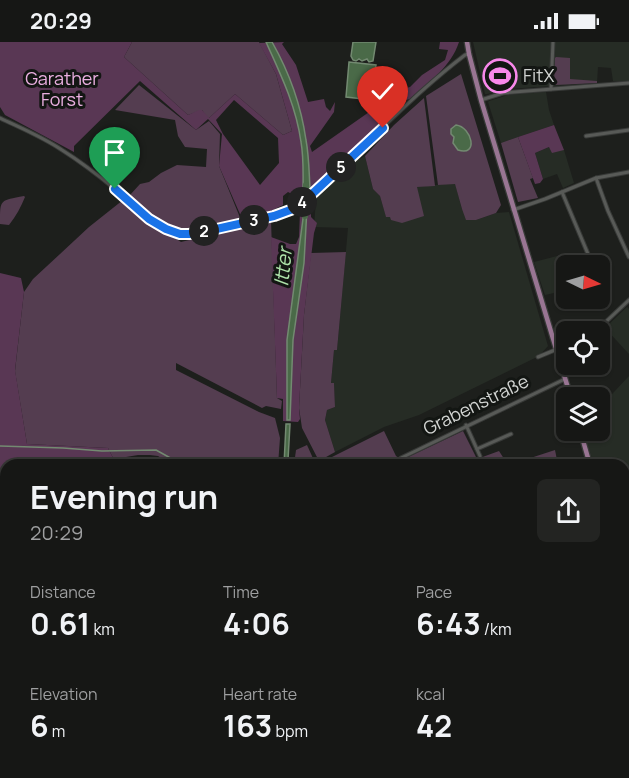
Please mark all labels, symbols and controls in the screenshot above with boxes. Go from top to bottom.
text: 20:29 [30,6,92,36]
sports icon: FitX [482,58,518,94]
place label: FitX [523,63,554,87]
park label: Garather Forst [25,66,99,111]
pin [357,66,408,128]
icon: check [366,75,399,108]
pin [89,127,140,189]
icon: arrive [98,136,131,169]
pin: 5 [326,152,356,182]
text: 5 [336,156,346,178]
pin: 4 [287,187,317,217]
text: 4 [297,191,307,213]
pin: 3 [239,205,269,235]
text: 3 [249,209,259,231]
pin: 2 [189,216,219,246]
text: 2 [199,220,209,242]
water label: Itter [267,244,298,287]
north arrow [556,255,610,309]
map controls [556,255,610,441]
button: locate [556,321,610,375]
street label: Grabenstraße [419,368,532,440]
button: layers [556,387,610,441]
text: Evening run [30,474,218,519]
button: share [537,479,600,542]
text: 20:29 [30,519,83,546]
text: Distance [30,581,96,603]
text: Time [223,581,259,603]
text: Pace [416,581,452,603]
text: 0.61 [30,603,90,644]
text: 4:06 [223,603,290,644]
text: 6:43 [416,603,481,644]
text: km [90,618,115,640]
text: /km [481,618,512,640]
text: Elevation [30,683,98,705]
text: Heart rate [223,683,297,705]
text: kcal [416,683,445,705]
text: 6 [30,705,49,746]
text: 163 [223,705,272,746]
text: 42 [416,705,452,746]
text: m [49,720,65,742]
text: bpm [272,720,308,742]

